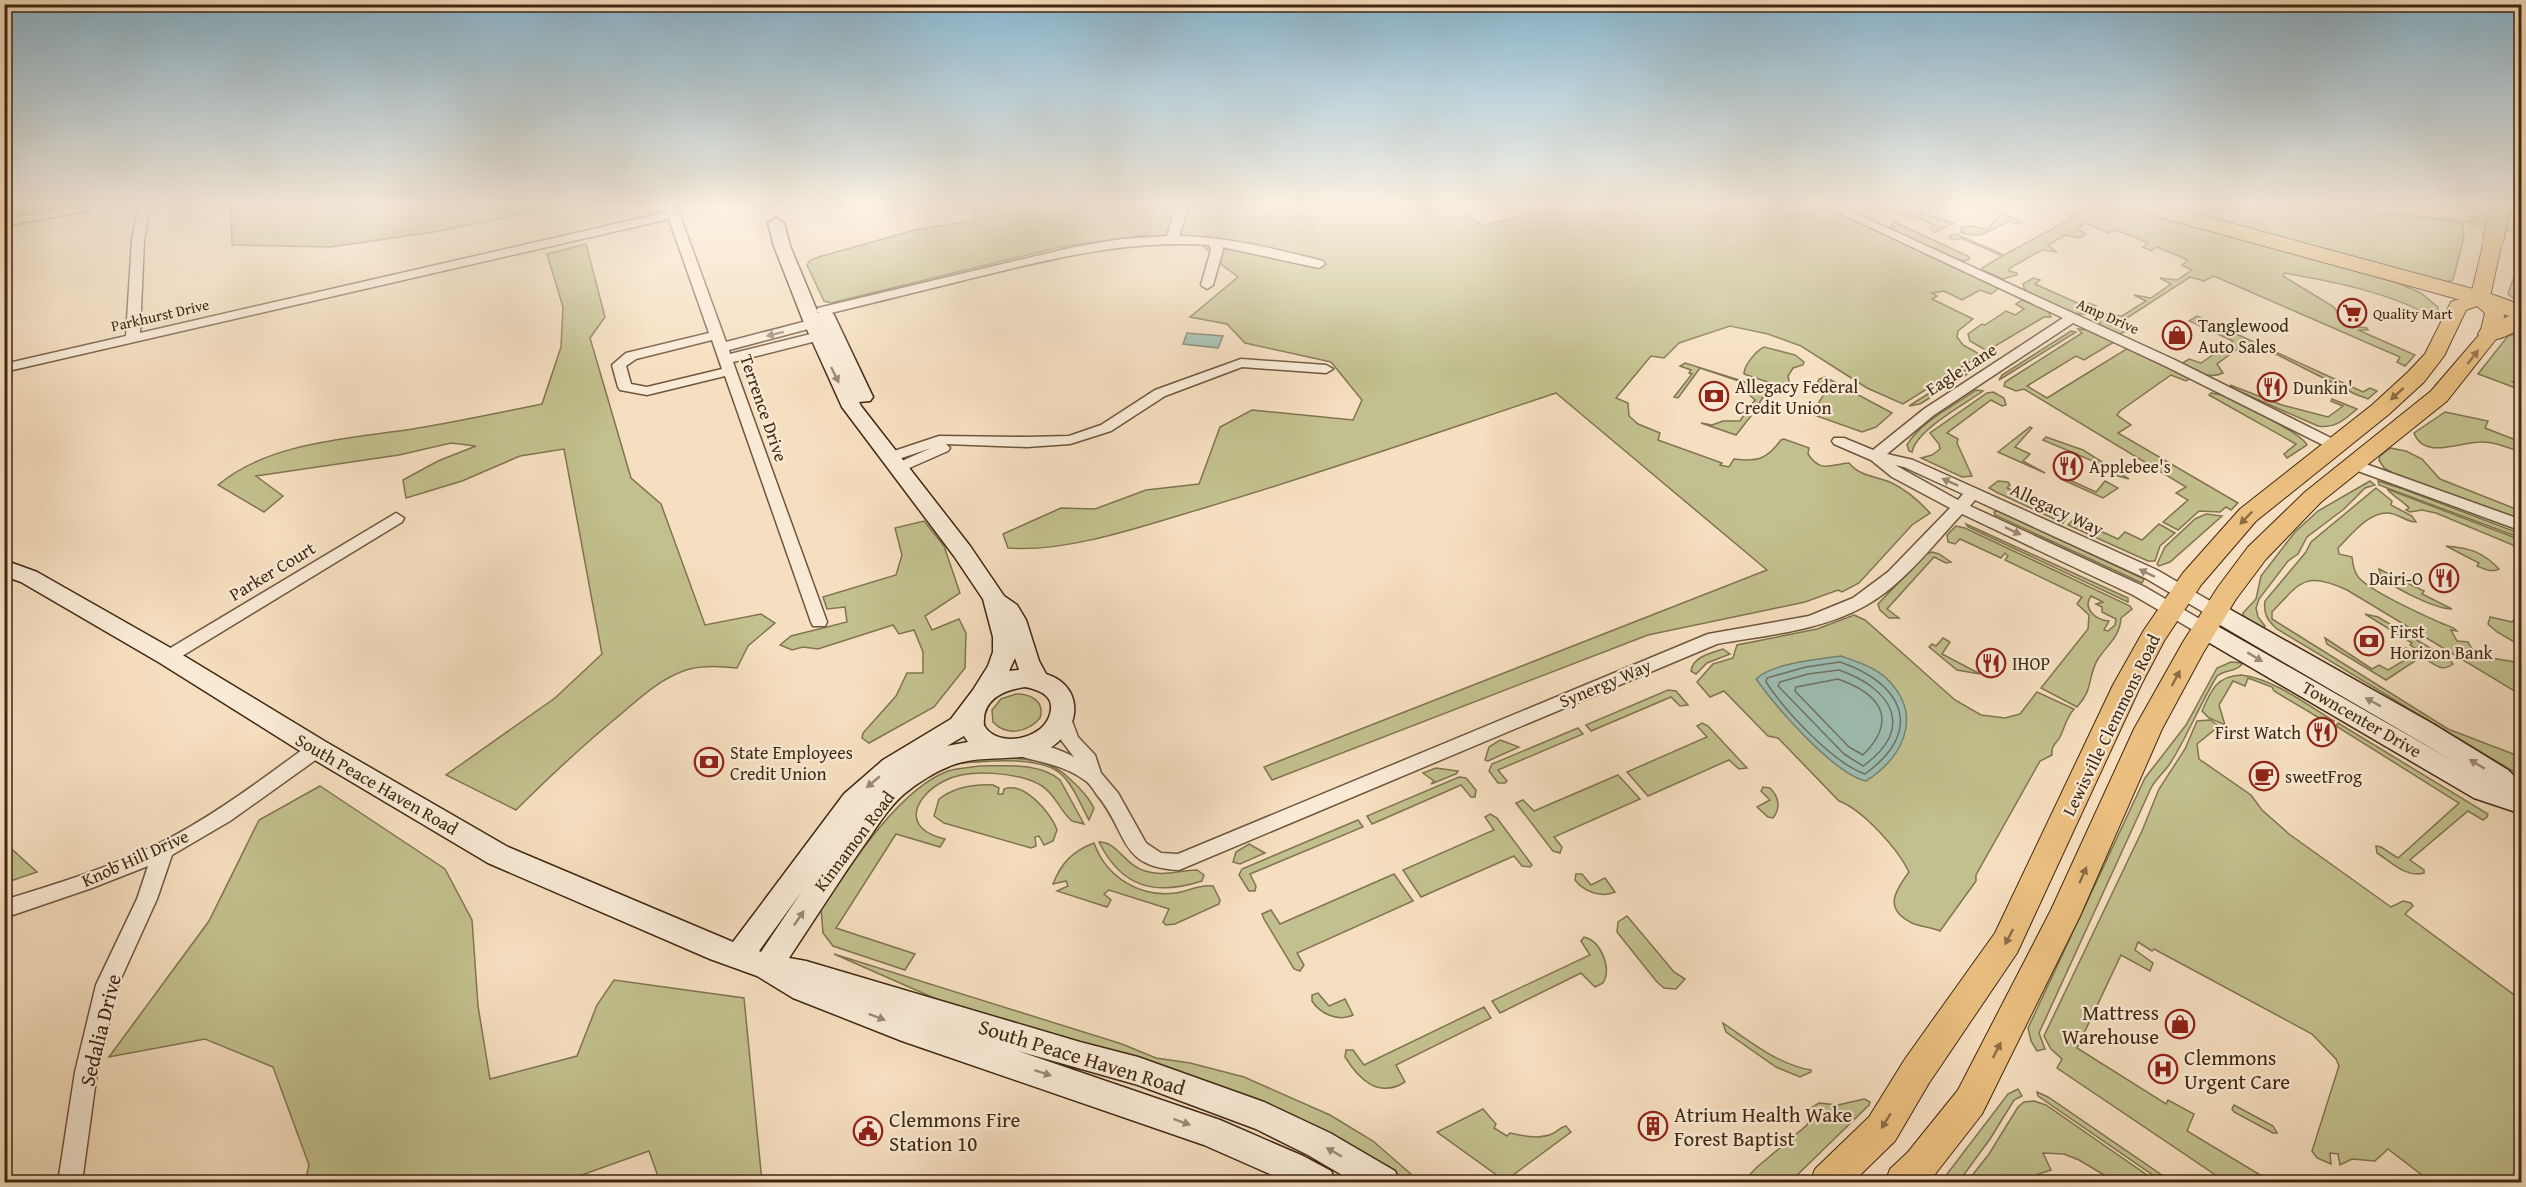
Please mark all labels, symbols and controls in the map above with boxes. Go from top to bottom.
street label: Amp Drive [2073,293,2143,339]
street label: Parkhurst Drive [109,294,211,336]
supermarket icon: Quality Mart [2336,297,2368,329]
place label: Quality Mart [2373,303,2453,324]
place label: Tanglewood Auto Sales [2198,312,2289,360]
shop icon: Tanglewood Auto Sales [2161,319,2193,351]
one-way arrow [766,329,784,339]
street label: Eagle Lane [1920,336,2002,402]
one-way arrow [2466,350,2478,365]
street label: Terrence Drive [733,351,795,465]
one-way arrow [831,366,840,383]
restaurant icon: Dunkin' [2256,371,2288,403]
place label: Allegacy Federal Credit Union [1735,373,1858,421]
place label: Dunkin' [2293,374,2353,401]
bank icon: Allegacy Federal Credit Union [1698,380,1730,412]
one-way arrow [2389,388,2405,401]
restaurant icon: Applebee's [2052,450,2084,482]
place label: Applebee's [2089,453,2171,480]
street label: Allegacy Way [2006,476,2108,542]
one-way arrow [1942,478,1959,487]
one-way arrow [2240,510,2254,524]
one-way arrow [2004,527,2021,536]
street label: Parker Court [224,534,321,607]
restaurant icon: Dairi-O [2428,562,2460,594]
place label: Dairi-O [2369,565,2423,592]
one-way arrow [2138,568,2155,577]
place label: First Horizon Bank [2390,618,2494,666]
bank icon: First Horizon Bank [2353,625,2385,657]
street label: Lewisville Clemmons Road [2055,629,2167,821]
restaurant icon: IHOP [1975,647,2007,679]
place label: IHOP [2012,650,2050,677]
street label: Synergy Way [1555,651,1655,715]
one-way arrow [2247,651,2263,662]
one-way arrow [2171,669,2181,686]
street label: Towncenter Drive [2297,674,2427,764]
one-way arrow [2364,697,2381,707]
restaurant icon: First Watch [2306,716,2338,748]
place label: First Watch [2215,719,2301,746]
street label: South Peace Haven Road [291,726,464,842]
place label: State Employees Credit Union [730,739,853,787]
bank icon: State Employees Credit Union [693,746,725,778]
one-way arrow [2469,758,2485,769]
cafe icon: sweetFrog [2248,760,2280,792]
place label: sweetFrog [2285,763,2362,790]
one-way arrow [866,775,881,788]
street label: Kinnamon Road [807,785,901,897]
street label: Knob Hill Drive [77,822,193,894]
one-way arrow [2078,865,2088,883]
one-way arrow [793,910,804,926]
one-way arrow [2004,928,2014,945]
street label: Sedalia Drive [71,970,129,1089]
place label: Mattress Warehouse [2062,997,2159,1052]
shop icon: Mattress Warehouse [2164,1008,2196,1040]
street label: South Peace Haven Road [975,1011,1190,1103]
one-way arrow [868,1013,886,1023]
one-way arrow [1992,1041,2002,1058]
place label: Clemmons Urgent Care [2184,1042,2290,1097]
hospital icon: Clemmons Urgent Care [2147,1053,2179,1085]
one-way arrow [1034,1069,1052,1079]
place label: Atrium Health Wake Forest Baptist [1674,1099,1852,1154]
place label: Clemmons Fire Station 10 [889,1104,1020,1159]
building icon: Atrium Health Wake Forest Baptist [1637,1110,1669,1142]
one-way arrow [1881,1112,1892,1129]
public building icon: Clemmons Fire Station 10 [852,1115,884,1147]
one-way arrow [1173,1117,1191,1127]
one-way arrow [1326,1147,1342,1158]

